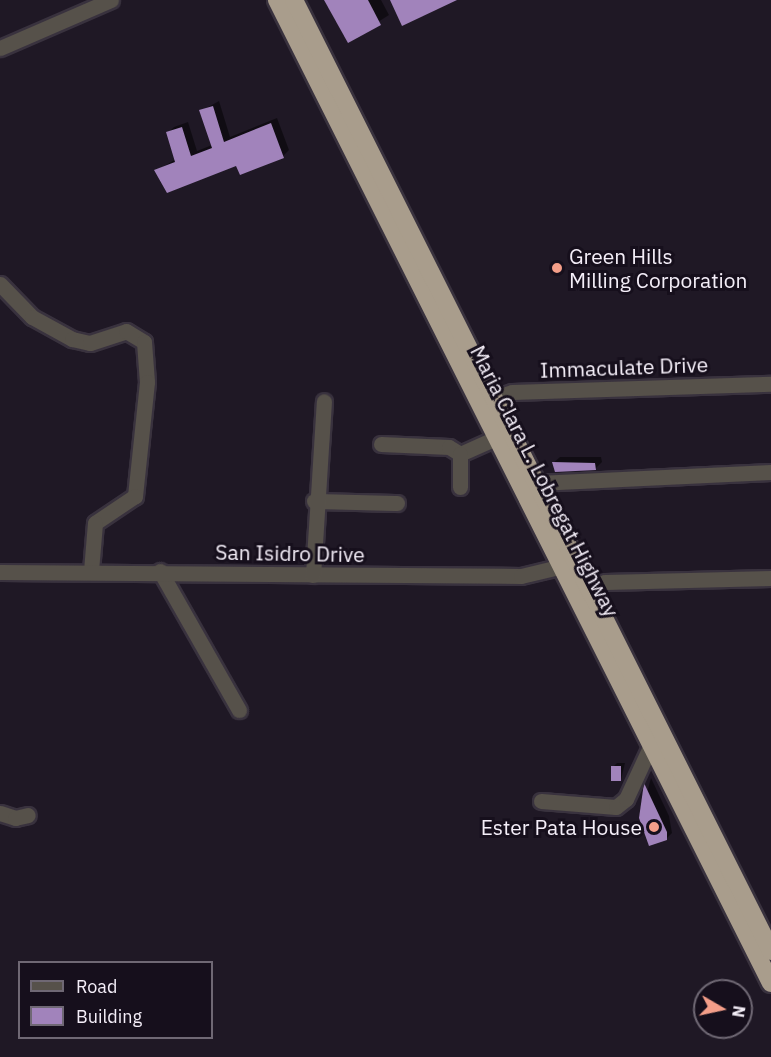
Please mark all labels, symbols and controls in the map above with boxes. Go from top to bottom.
place label: Green Hills Milling Corporation [569,243,747,293]
marker: Green Hills Milling Corporation [550,261,564,275]
street label: Maria Clara L. Lobregat Highway [465,341,625,621]
street label: Immaculate Drive [540,351,708,383]
street label: San Isidro Drive [215,539,365,567]
place label: Ester Pata House [481,814,642,840]
marker: Ester Pata House [647,820,661,834]
legend [18,961,213,1039]
text: Road [76,975,117,998]
north arrow [693,979,753,1039]
text: N [728,1004,750,1019]
text: Building [76,1005,142,1028]

